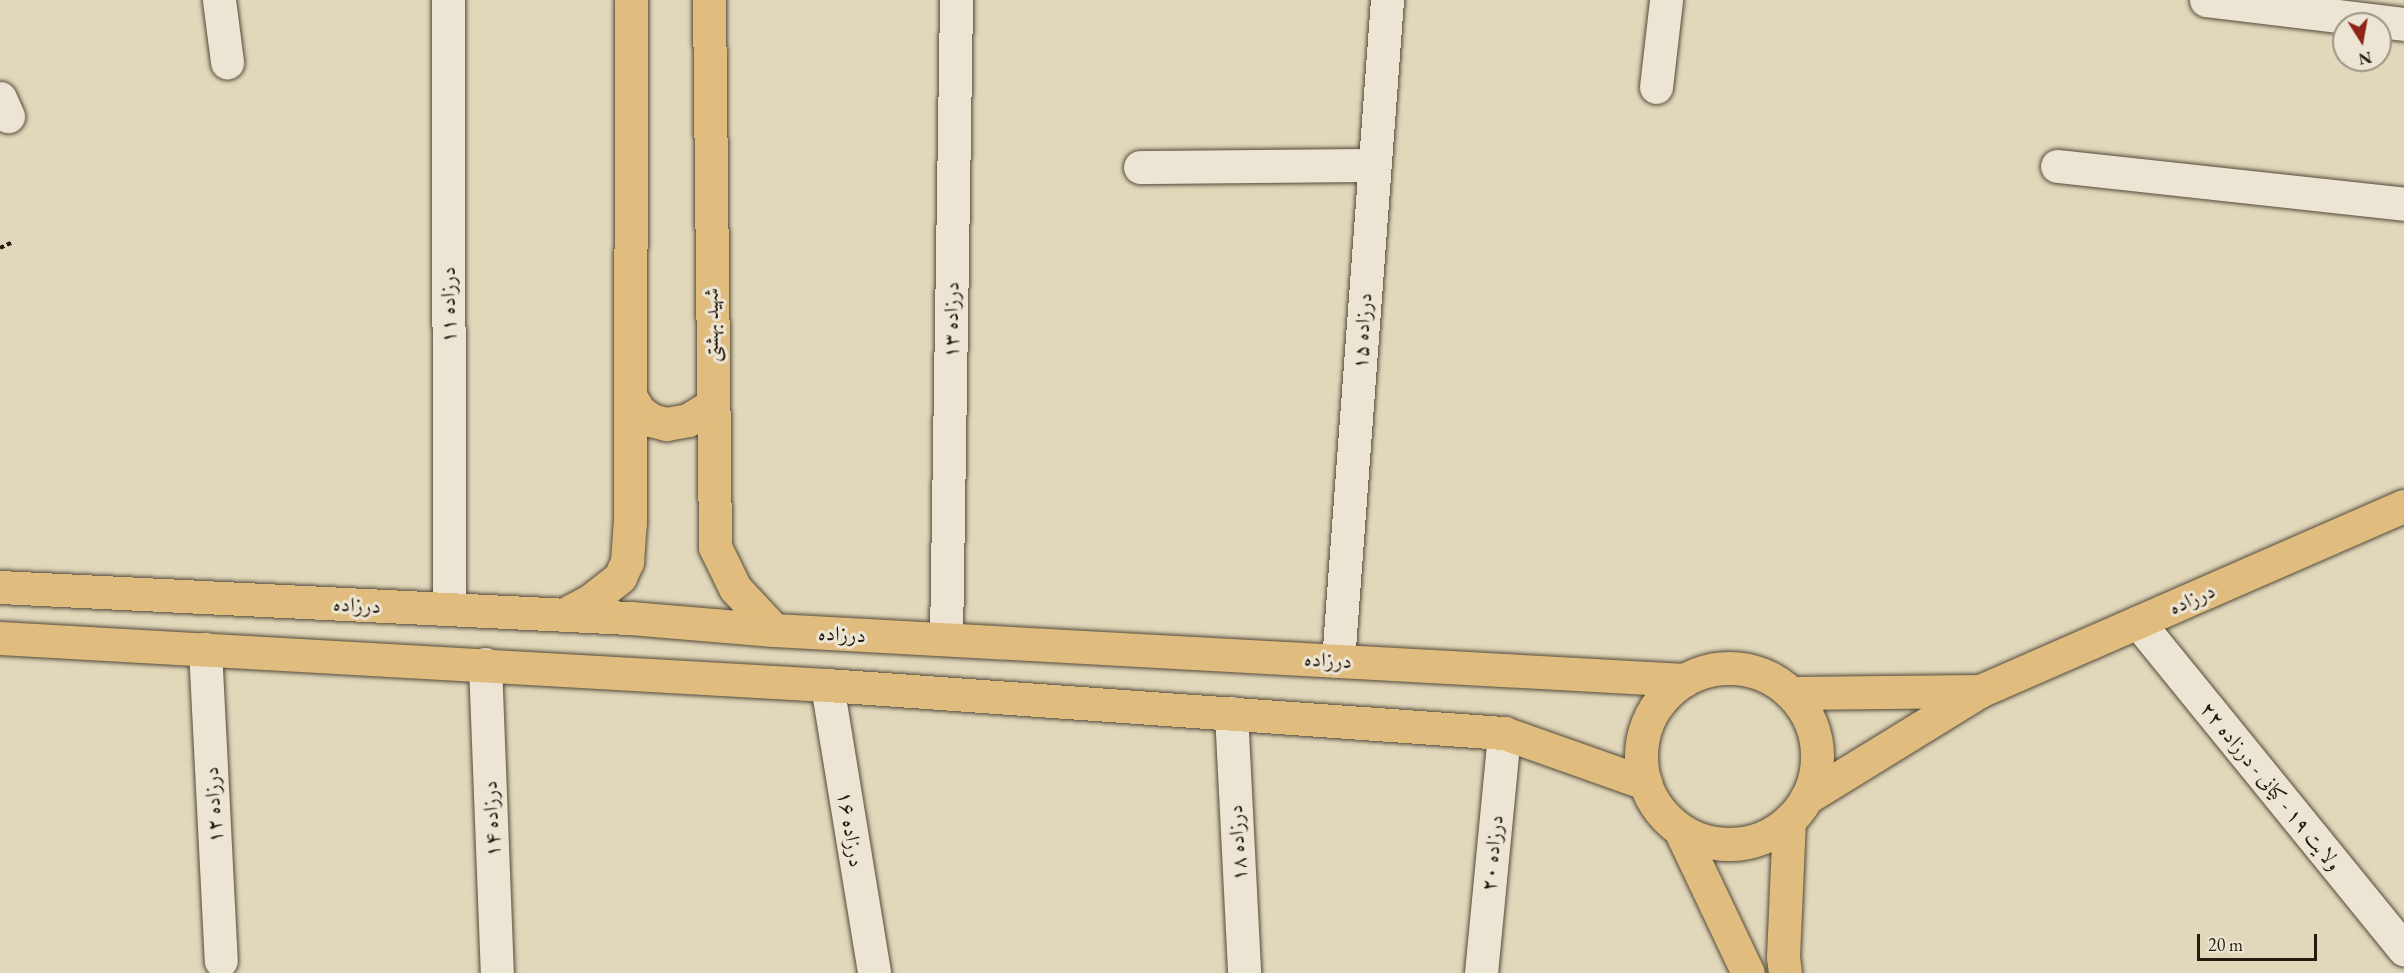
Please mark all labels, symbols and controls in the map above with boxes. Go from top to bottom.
north arrow [2332,12,2392,72]
text: N [2357,47,2374,70]
street label: درزاده ۱۱ [435,267,461,343]
street label: درزاده ۱۳ [938,281,964,359]
street label: شهید بهشتی [698,288,724,362]
street label: درزاده ۱۵ [1347,292,1377,370]
street label: درزاده [2165,578,2219,620]
street label: درزاده [332,591,382,619]
street label: درزاده [817,620,867,648]
street label: درزاده [1303,646,1353,674]
street label: ولایت ۱۹ - کیانی - درزاده ۲۲ [2195,696,2347,876]
street label: درزاده ۱۲ [198,766,228,844]
street label: درزاده ۱۴ [477,780,505,858]
street label: درزاده ۱۶ [833,789,869,869]
street label: درزاده ۱۸ [1222,804,1252,882]
street label: درزاده ۲۰ [1475,814,1509,892]
scale bar [2200,922,2320,960]
text: 20 m [2208,933,2243,956]

